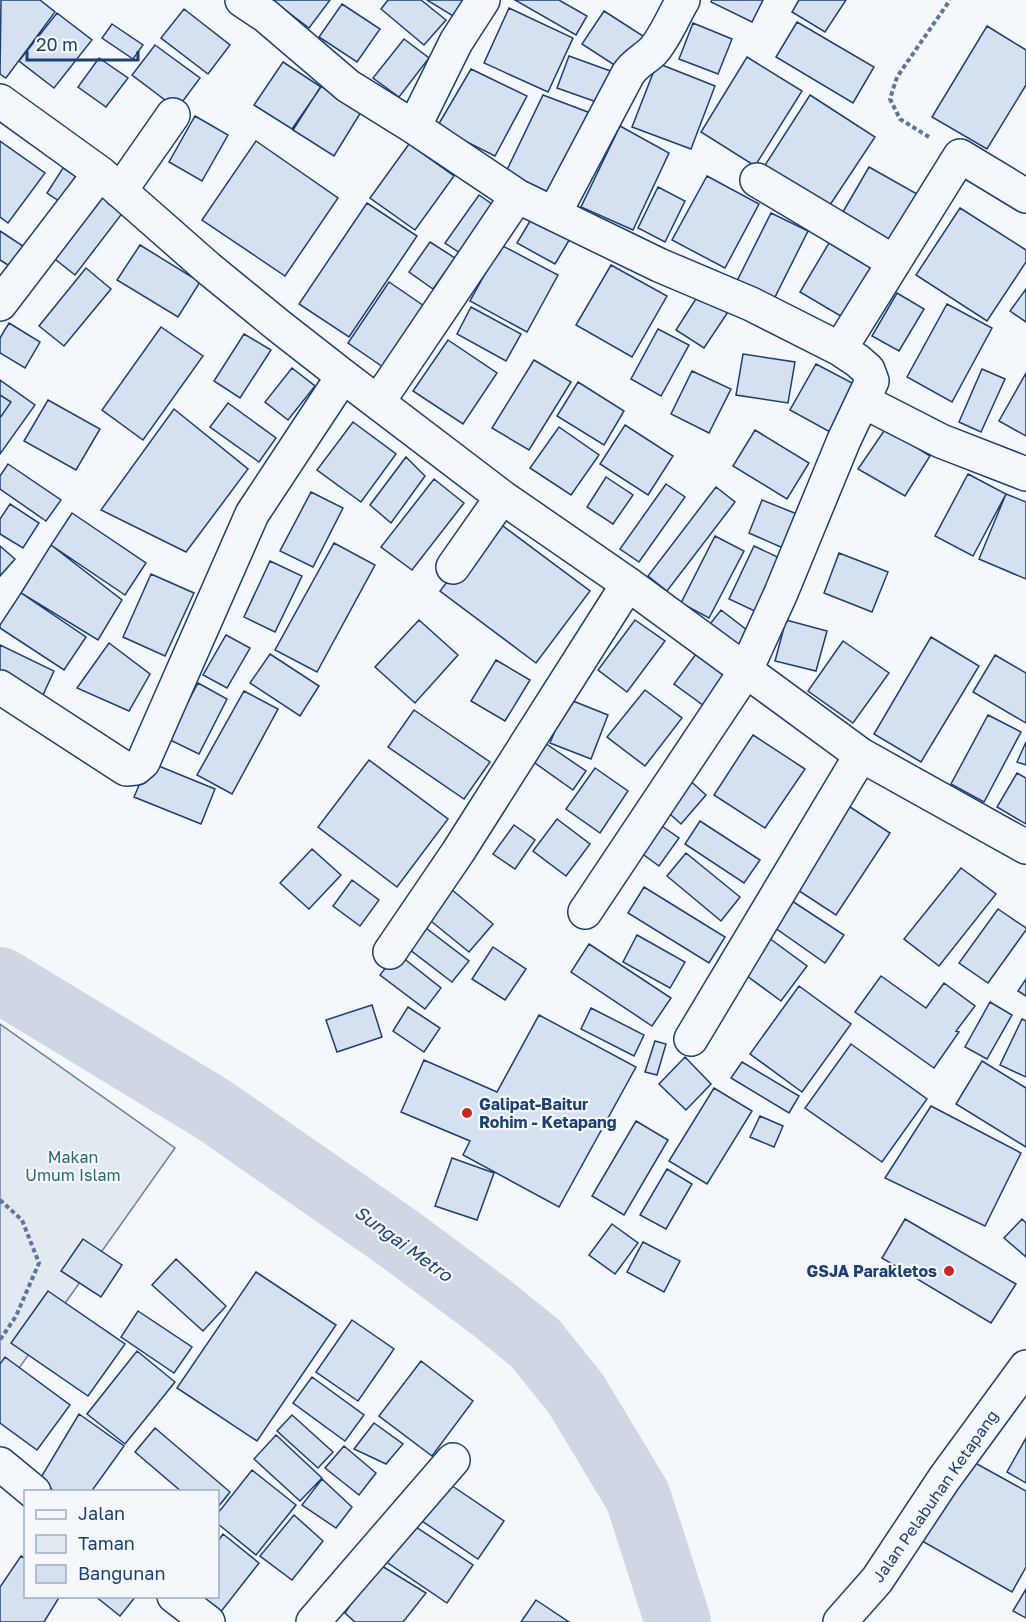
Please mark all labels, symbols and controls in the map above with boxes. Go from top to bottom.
scale bar [27,24,138,62]
text: 20 m [36,33,78,55]
place label: Galipat-Baitur Rohim - Ketapang [479,1094,617,1132]
marker: Galipat-Baitur Rohim - Ketapang [460,1106,474,1120]
park label: Makan Umum Islam [25,1147,121,1185]
water label: Sungai Metro [351,1201,457,1287]
place label: GSJA Parakletos [807,1261,937,1281]
marker: GSJA Parakletos [942,1264,956,1278]
street label: Jalan Pelabuhan Ketapang [868,1406,1002,1586]
legend [24,1490,219,1598]
text: Jalan [78,1502,125,1524]
text: Taman [78,1532,135,1554]
text: Bangunan [78,1562,166,1584]

